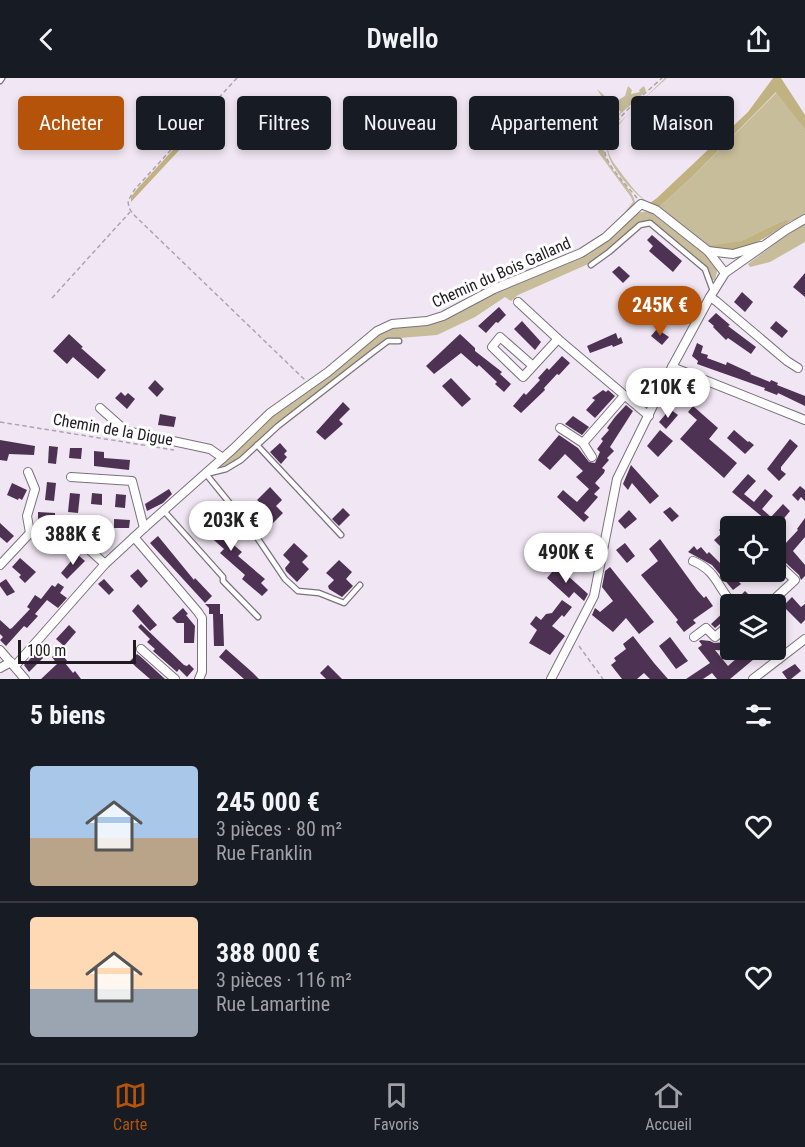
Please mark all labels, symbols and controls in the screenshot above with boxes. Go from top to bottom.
icon: back [30,23,63,56]
text: Dwello [366,23,439,55]
icon: share [742,23,775,56]
chip: Acheter [18,96,124,150]
chip: Louer [136,96,225,150]
chip: Filtres [237,96,331,150]
chip: Nouveau [343,96,457,150]
chip: Appartement [469,96,619,150]
chip: Maison [631,96,734,150]
street label: Chemin du Bois Galland [429,233,574,312]
pin: 245K € [611,286,709,337]
text: 245K € [632,293,688,317]
pin: 210K € [619,368,717,419]
text: 210K € [640,375,696,399]
street label: Chemin de la Digue [51,410,174,449]
pin: 203K € [182,501,280,552]
text: 203K € [203,508,259,532]
pin: 388K € [24,515,122,566]
map controls [720,516,786,660]
button: locate [720,516,786,582]
text: 388K € [45,522,101,546]
pin: 490K € [517,533,615,584]
text: 490K € [538,540,594,564]
button: layers [720,594,786,660]
scale bar [18,637,136,664]
text: 100 m [27,641,66,660]
icon: filters [742,699,775,732]
text: 5 biens [30,700,106,730]
text: 245 000 € [216,787,320,817]
icon: home [78,790,150,862]
icon: heart [742,810,775,843]
text: 3 pièces · 80 m² [216,817,342,841]
text: Rue Franklin [216,841,312,865]
text: 388 000 € [216,938,320,968]
icon: home [78,941,150,1013]
icon: heart [742,961,775,994]
text: 3 pièces · 116 m² [216,968,352,992]
text: Rue Lamartine [216,992,330,1016]
tab: Carte [113,1079,147,1134]
tab: Favoris [374,1079,419,1134]
tab: Accueil [645,1079,692,1134]

